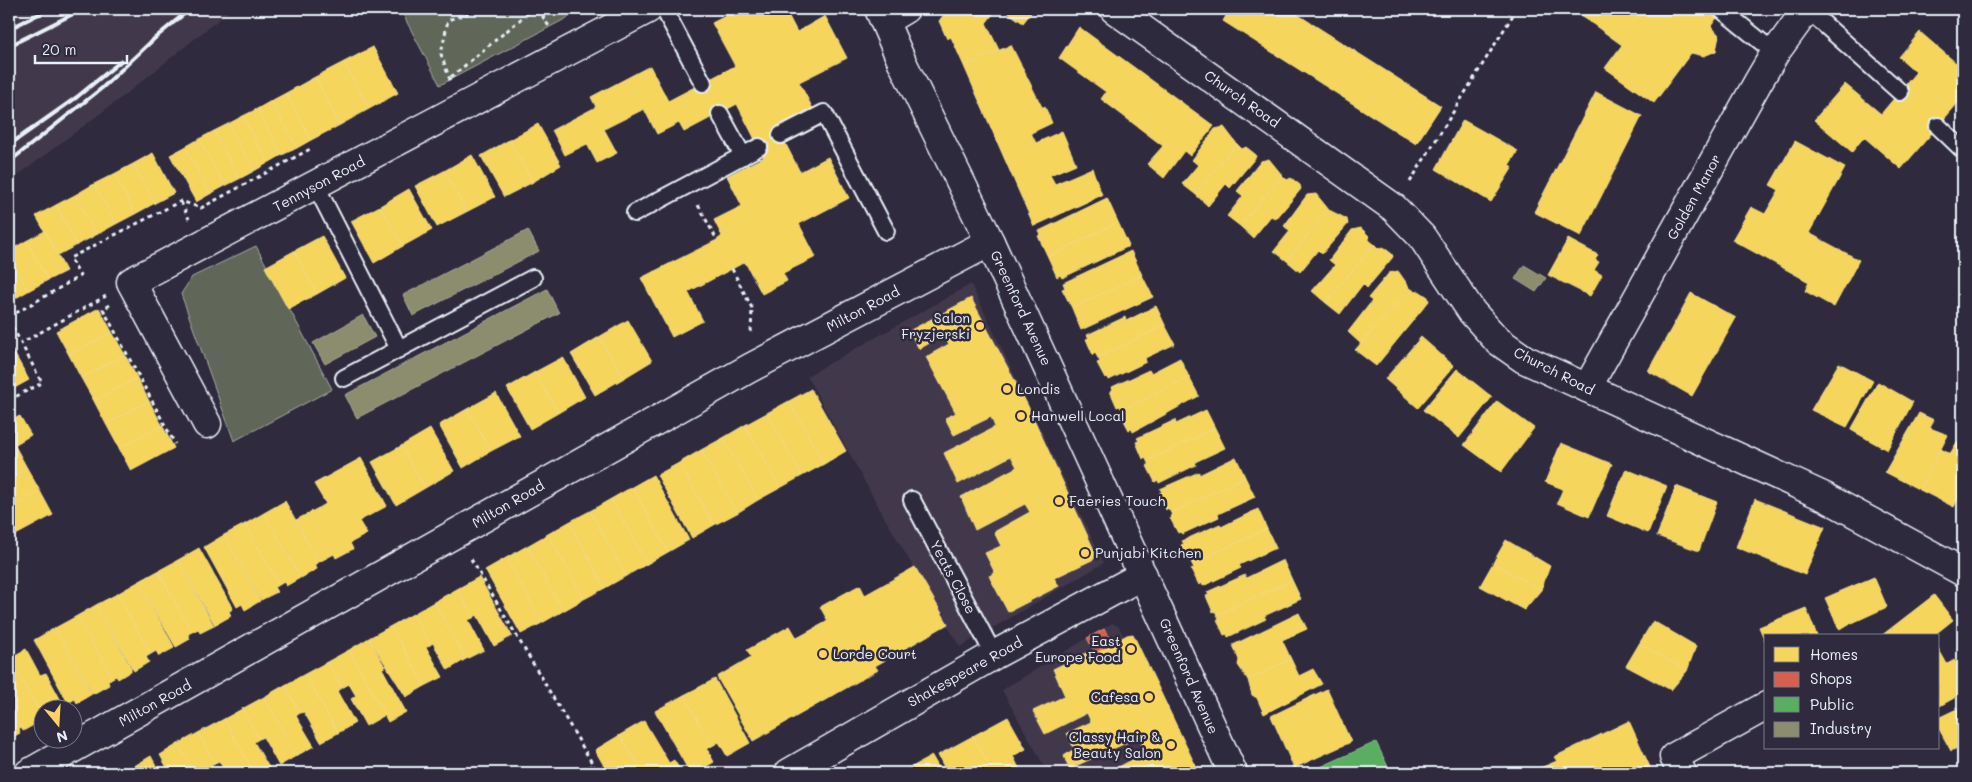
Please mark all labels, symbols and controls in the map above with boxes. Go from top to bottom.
scale bar [35,32,128,64]
text: 20 m [42,39,76,59]
street label: Church Road [1201,66,1284,132]
street label: Tennyson Road [269,151,368,216]
street label: Golden Manor [1662,151,1725,243]
street label: Greenford Avenue [986,247,1056,368]
street label: Milton Road [823,281,903,336]
place label: Salon Fryzjerski [901,308,970,343]
marker: Salon Fryzjerski [974,320,986,332]
street label: Church Road [1511,342,1598,399]
place label: Londis [1017,379,1060,398]
marker: Londis [1001,383,1013,395]
place label: Hanwell Local [1031,406,1125,425]
marker: Hanwell Local [1015,410,1027,422]
street label: Milton Road [468,475,547,532]
place label: Faeries Touch [1069,491,1165,510]
marker: Faeries Touch [1053,495,1065,507]
street label: Yeats Close [926,536,981,617]
place label: Punjabi Kitchen [1095,543,1202,562]
marker: Punjabi Kitchen [1079,547,1091,559]
street label: Greenford Avenue [1155,615,1224,737]
place label: East Europe Food [1035,631,1121,666]
street label: Shakespeare Road [904,632,1026,711]
legend [1764,634,1940,750]
marker: East Europe Food [1125,643,1137,655]
place label: Lorde Court [833,644,917,663]
text: Homes [1810,644,1858,664]
marker: Lorde Court [817,648,829,660]
text: Shops [1810,668,1852,688]
street label: Milton Road [115,675,195,730]
place label: Cafesa [1091,687,1139,706]
marker: Cafesa [1143,691,1155,703]
text: Public [1810,694,1854,714]
north arrow [32,700,82,750]
text: Industry [1810,718,1872,738]
text: N [54,726,70,748]
place label: Classy Hair & Beauty Salon [1069,727,1161,762]
marker: Classy Hair & Beauty Salon [1165,739,1177,751]

